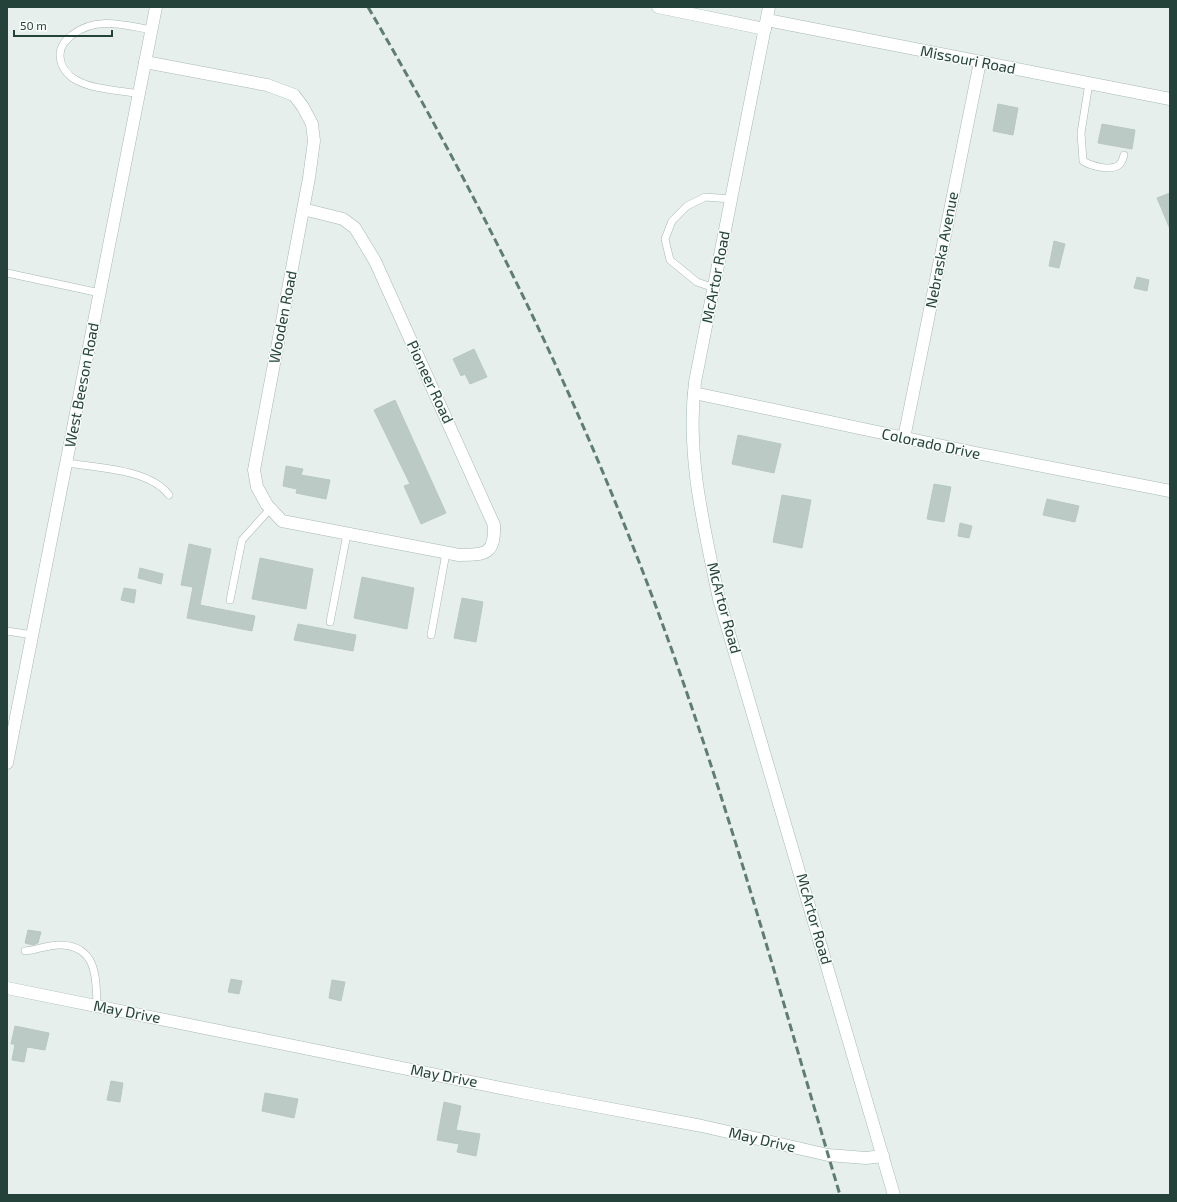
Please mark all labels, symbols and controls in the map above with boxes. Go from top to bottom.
scale bar [14,12,112,38]
text: 50 m [20,18,47,32]
street label: Missouri Road [919,41,1017,77]
street label: Nebraska Avenue [921,190,961,310]
street label: McArtor Road [697,229,733,325]
street label: Wooden Road [264,269,300,365]
street label: West Beeson Road [60,321,102,449]
street label: Pioneer Road [404,337,458,426]
street label: Colorado Drive [880,424,982,462]
street label: McArtor Road [704,560,746,655]
street label: McArtor Road [793,871,837,966]
street label: May Drive [92,996,162,1026]
street label: May Drive [409,1060,479,1090]
street label: May Drive [727,1123,797,1155]

